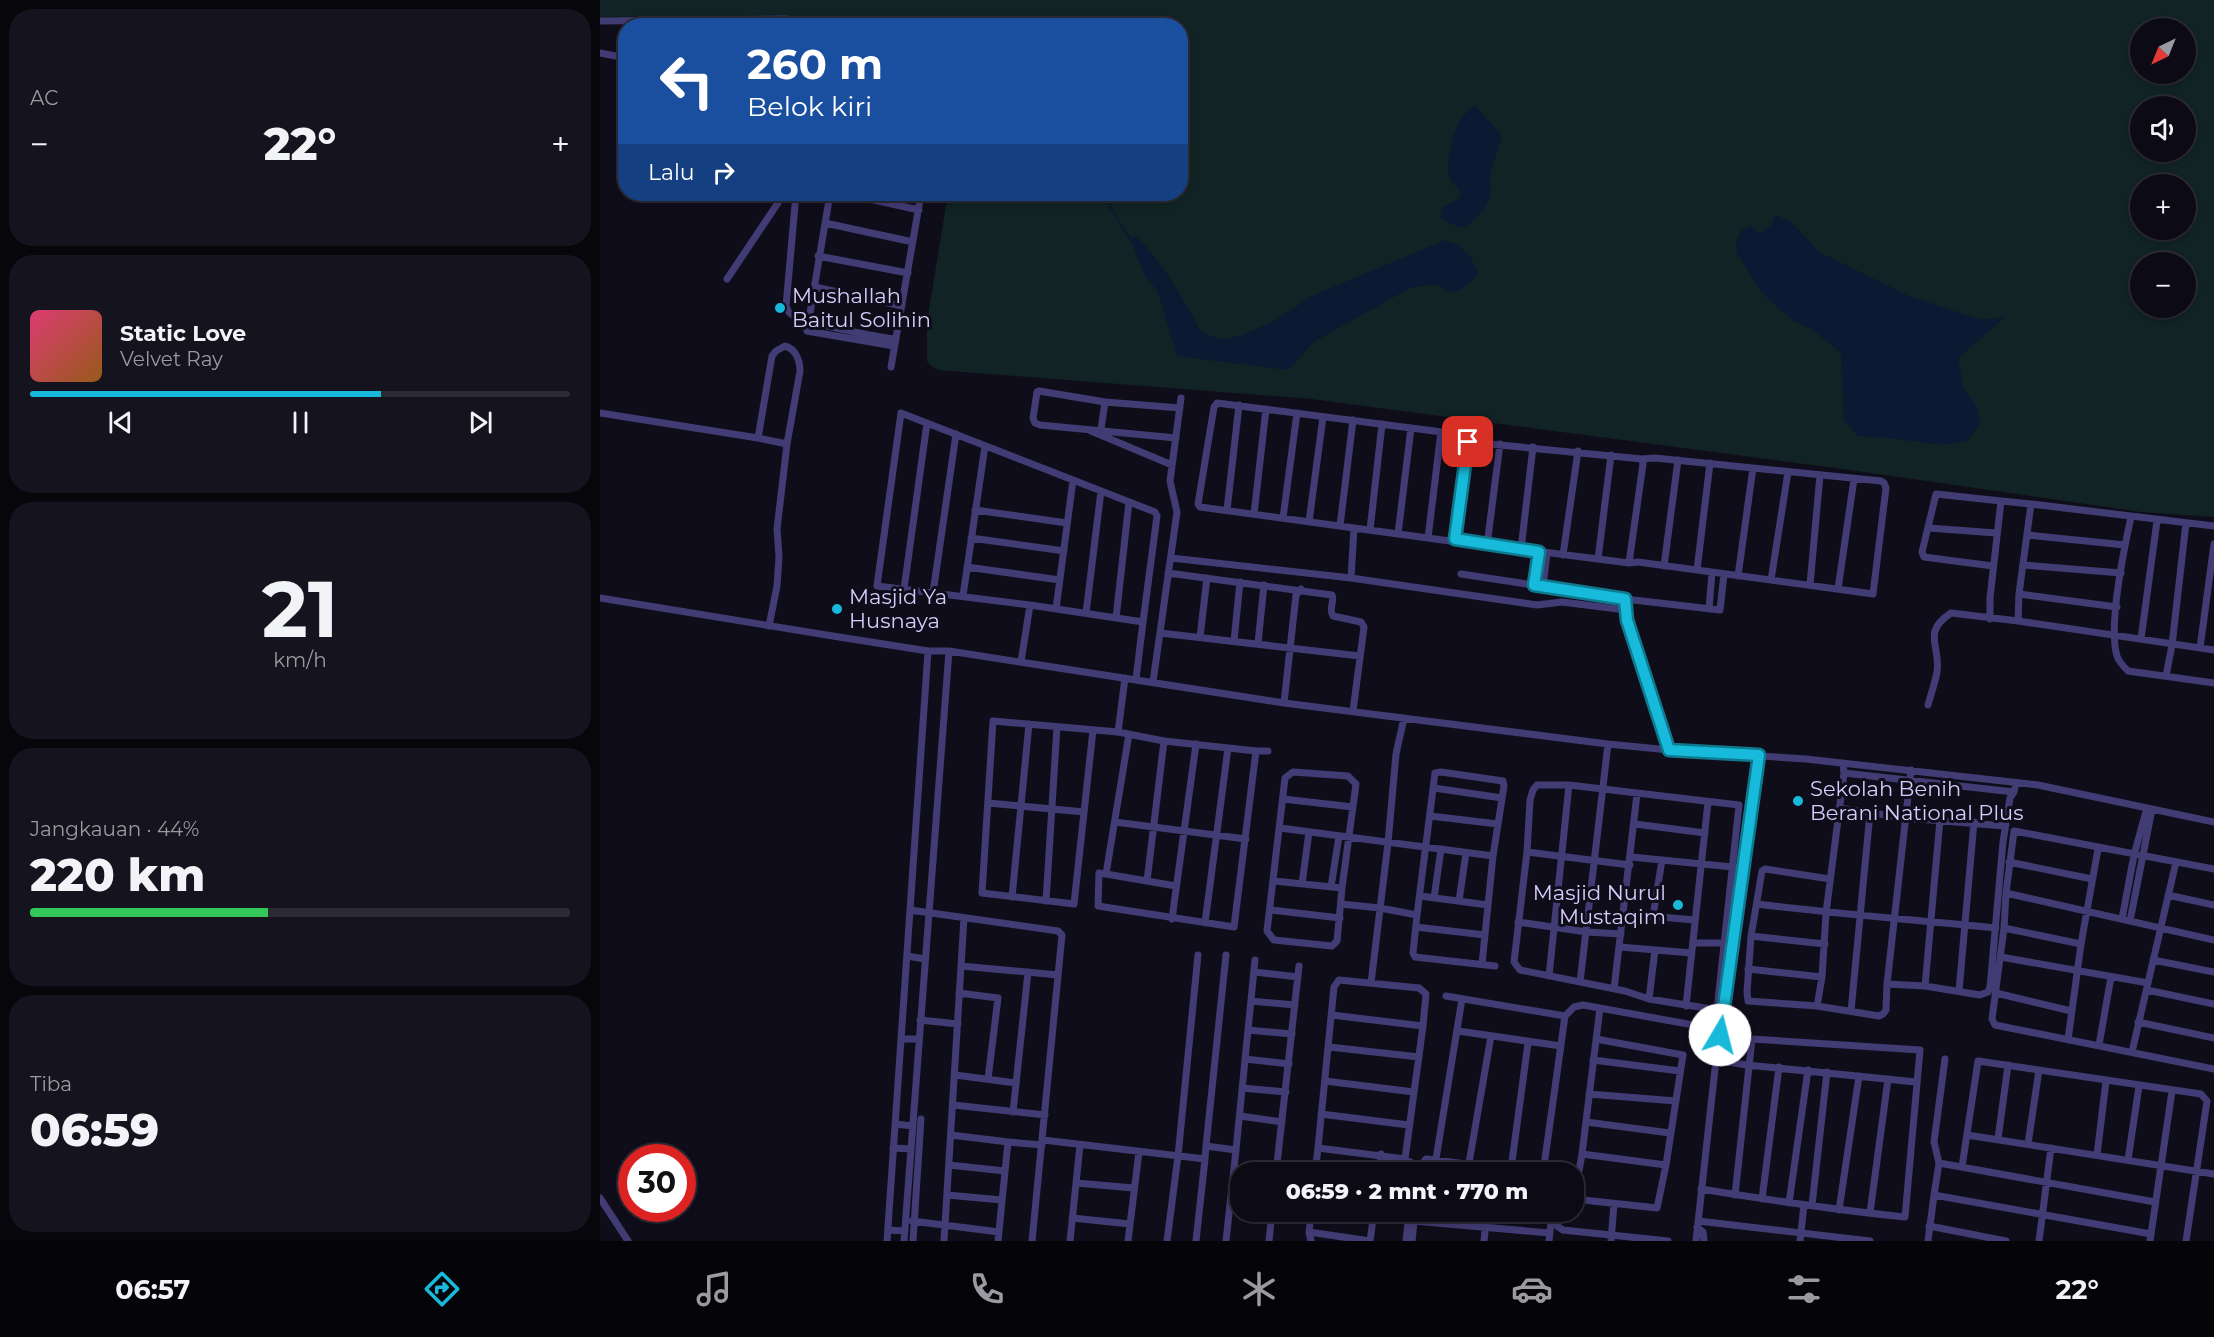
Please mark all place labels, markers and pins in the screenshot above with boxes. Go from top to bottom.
place label: Mushallah Baitul Solihin [792,283,931,332]
marker: Mushallah Baitul Solihin [773,301,787,315]
pin [1442,416,1493,467]
place label: Masjid Ya Husnaya [849,584,947,633]
marker: Masjid Ya Husnaya [830,602,844,616]
place label: Sekolah Benih Berani National Plus [1810,776,2023,825]
marker: Sekolah Benih Berani National Plus [1791,794,1805,808]
place label: Masjid Nurul Mustaqim [1533,880,1666,929]
marker: Masjid Nurul Mustaqim [1671,898,1685,912]

